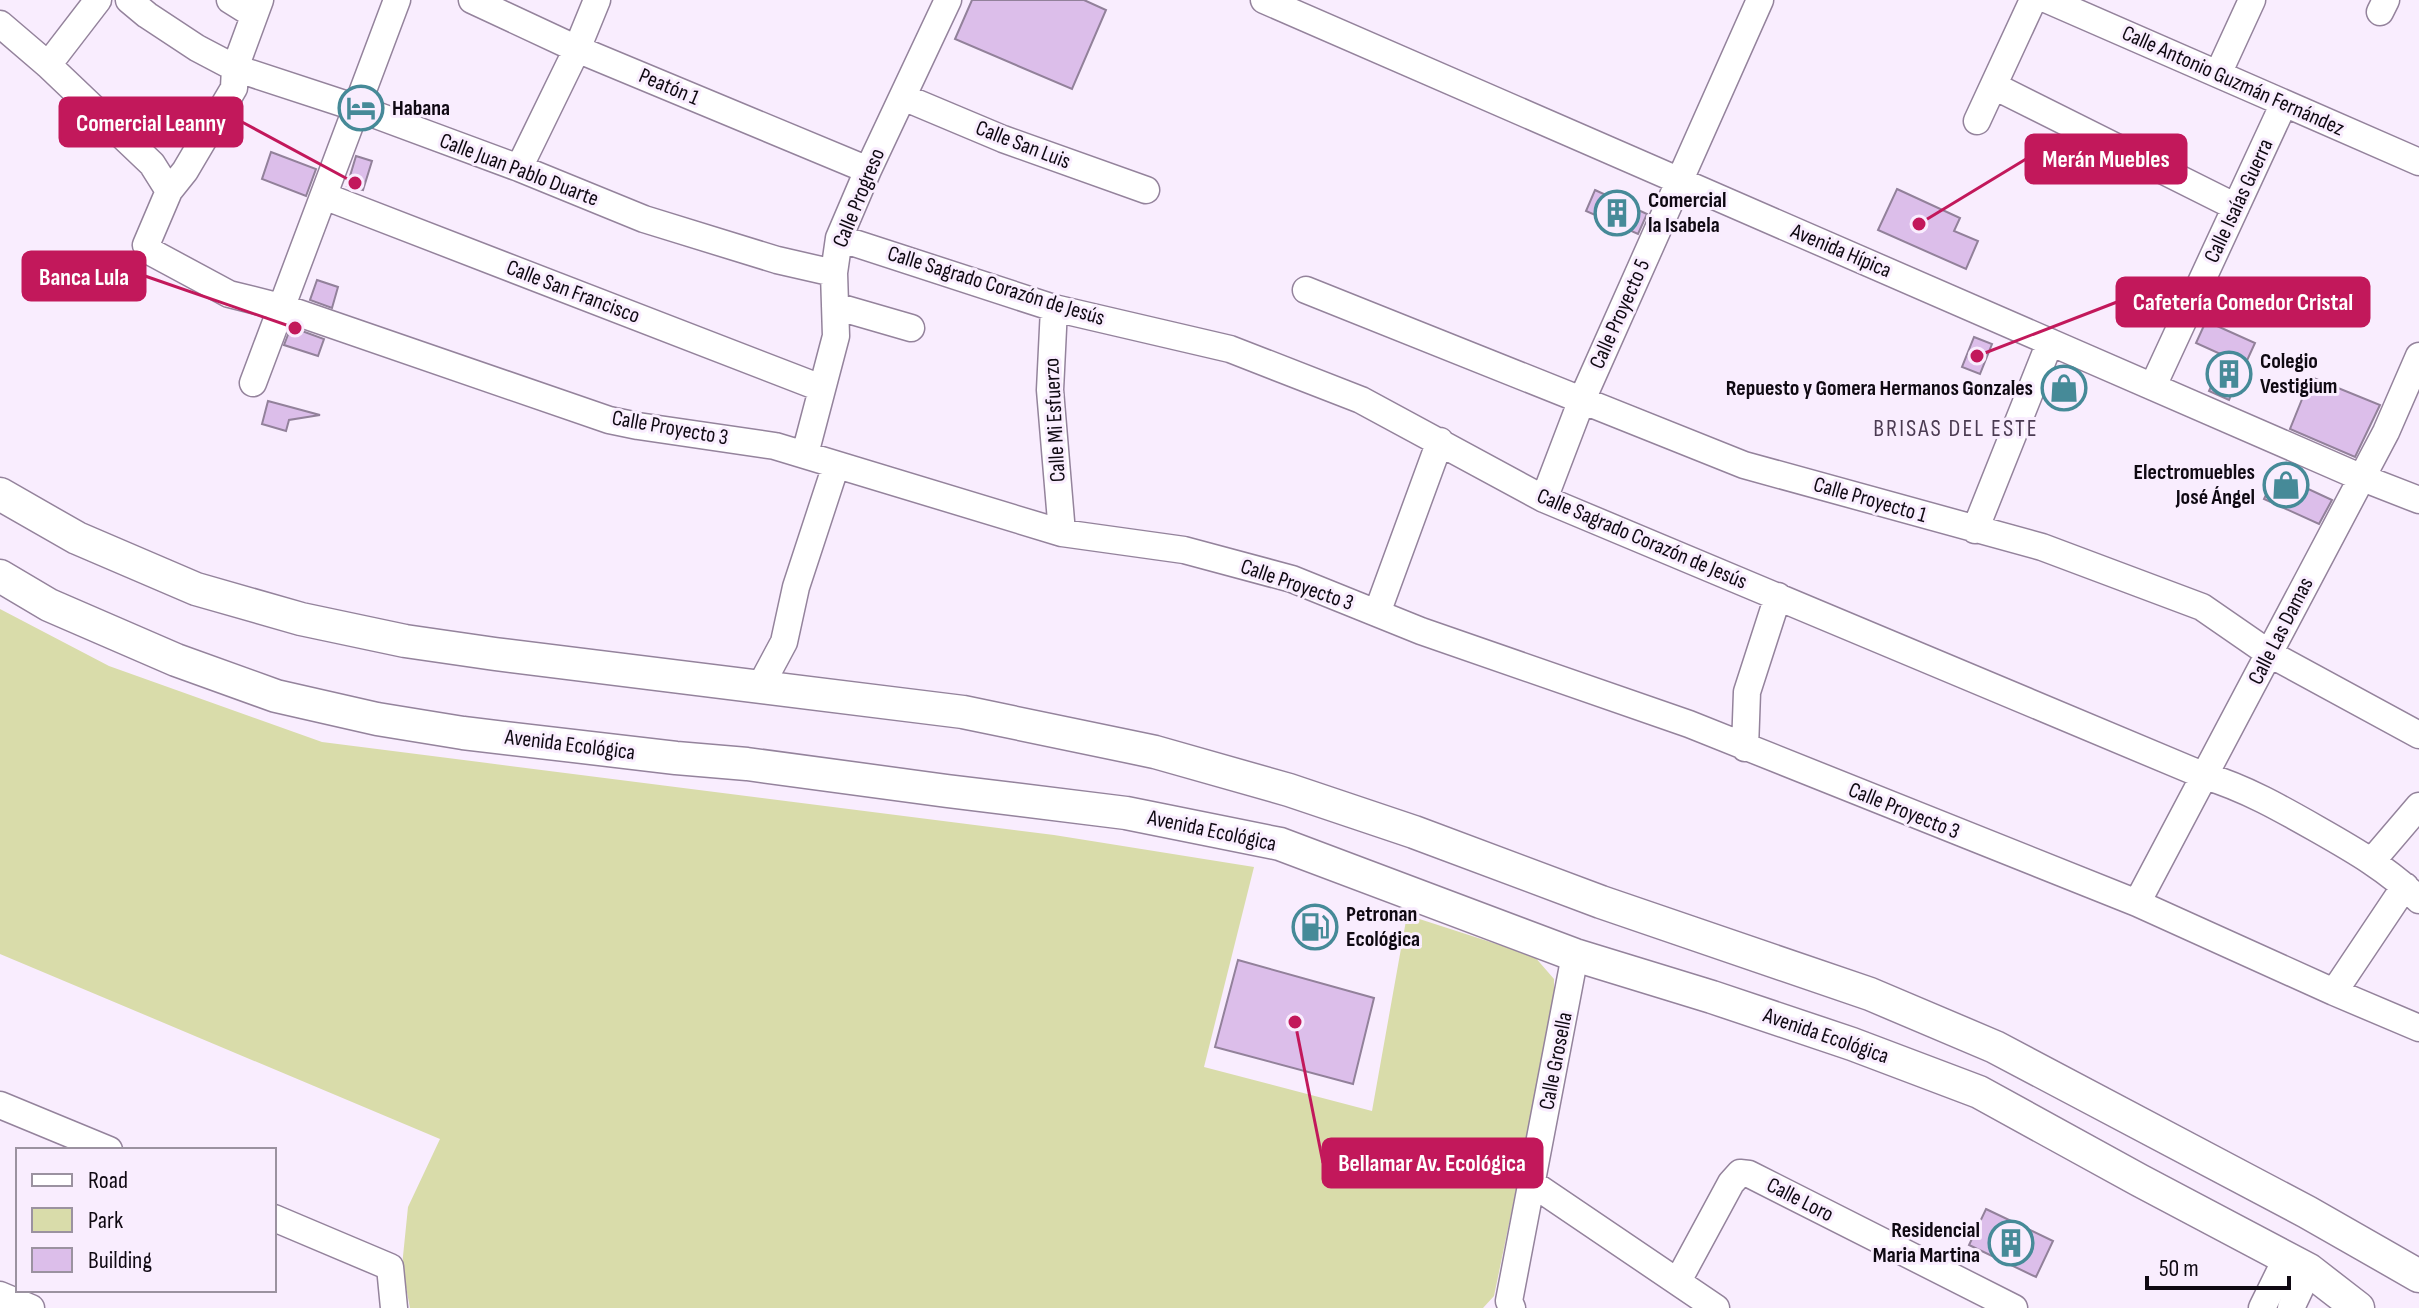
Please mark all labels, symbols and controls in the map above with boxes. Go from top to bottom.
street label: Calle Antonio Guzmán Fernández [2118,20,2348,142]
street label: Peatón 1 [635,62,703,112]
hotel icon: Habana [337,84,385,132]
place label: Habana [392,95,450,122]
callout: Comercial Leanny [60,98,242,146]
text: Comercial Leanny [76,109,226,138]
street label: Calle San Luis [972,115,1074,175]
street label: Calle Juan Pablo Duarte [436,127,602,213]
callout: Merán Muebles [2026,135,2186,183]
street label: Calle Isaías Guerra [2198,135,2280,267]
street label: Calle Progreso [827,145,891,251]
text: Merán Muebles [2042,145,2170,174]
place label: Comercial la Isabela [1648,187,1726,239]
building icon: Comercial la Isabela [1593,189,1641,237]
street label: Avenida Hípica [1786,217,1895,284]
street label: Calle Sagrado Corazón de Jesús [884,240,1108,332]
callout: Banca Lula [23,252,145,300]
street label: Calle San Francisco [502,254,644,330]
street label: Calle Proyecto 5 [1584,255,1656,373]
text: Banca Lula [39,263,129,292]
callout: Cafetería Comedor Cristal [2117,278,2369,326]
text: Cafetería Comedor Cristal [2133,288,2353,317]
place label: Colegio Vestigium [2260,348,2337,400]
building icon: Colegio Vestigium [2205,350,2253,398]
street label: Calle Mi Esfuerzo [1038,357,1072,483]
shop icon: Repuesto y Gomera Hermanos Gonzales [2040,364,2088,412]
place label: Repuesto y Gomera Hermanos Gonzales [1726,375,2033,402]
street label: Calle Proyecto 3 [610,404,730,452]
district label: BRISAS DEL ESTE [1873,414,2039,443]
place label: Electromuebles José Ángel [2134,459,2255,511]
shop icon: Electromuebles José Ángel [2262,461,2310,509]
street label: Calle Proyecto 1 [1810,471,1930,529]
street label: Calle Sagrado Corazón de Jesús [1533,482,1751,596]
street label: Calle Proyecto 3 [1237,553,1357,617]
street label: Calle Las Damas [2242,573,2320,689]
street label: Avenida Ecológica [502,724,637,766]
street label: Calle Proyecto 3 [1844,776,1964,846]
street label: Avenida Ecológica [1144,804,1279,858]
place label: Petronan Ecológica [1346,901,1420,953]
fuel station icon: Petronan Ecológica [1291,903,1339,951]
street label: Avenida Ecológica [1759,1002,1892,1070]
street label: Calle Grosella [1533,1010,1579,1112]
callout: Bellamar Av. Ecológica [1323,1139,1542,1187]
legend [16,1148,276,1292]
text: Bellamar Av. Ecológica [1338,1149,1526,1178]
text: Road [88,1166,128,1195]
street label: Calle Loro [1762,1172,1838,1228]
text: Park [88,1206,123,1235]
place label: Residencial Maria Martina [1873,1217,1980,1269]
building icon: Residencial Maria Martina [1987,1219,2035,1267]
scale bar [2147,1240,2289,1290]
text: Building [88,1246,152,1275]
text: 50 m [2159,1254,2199,1283]

